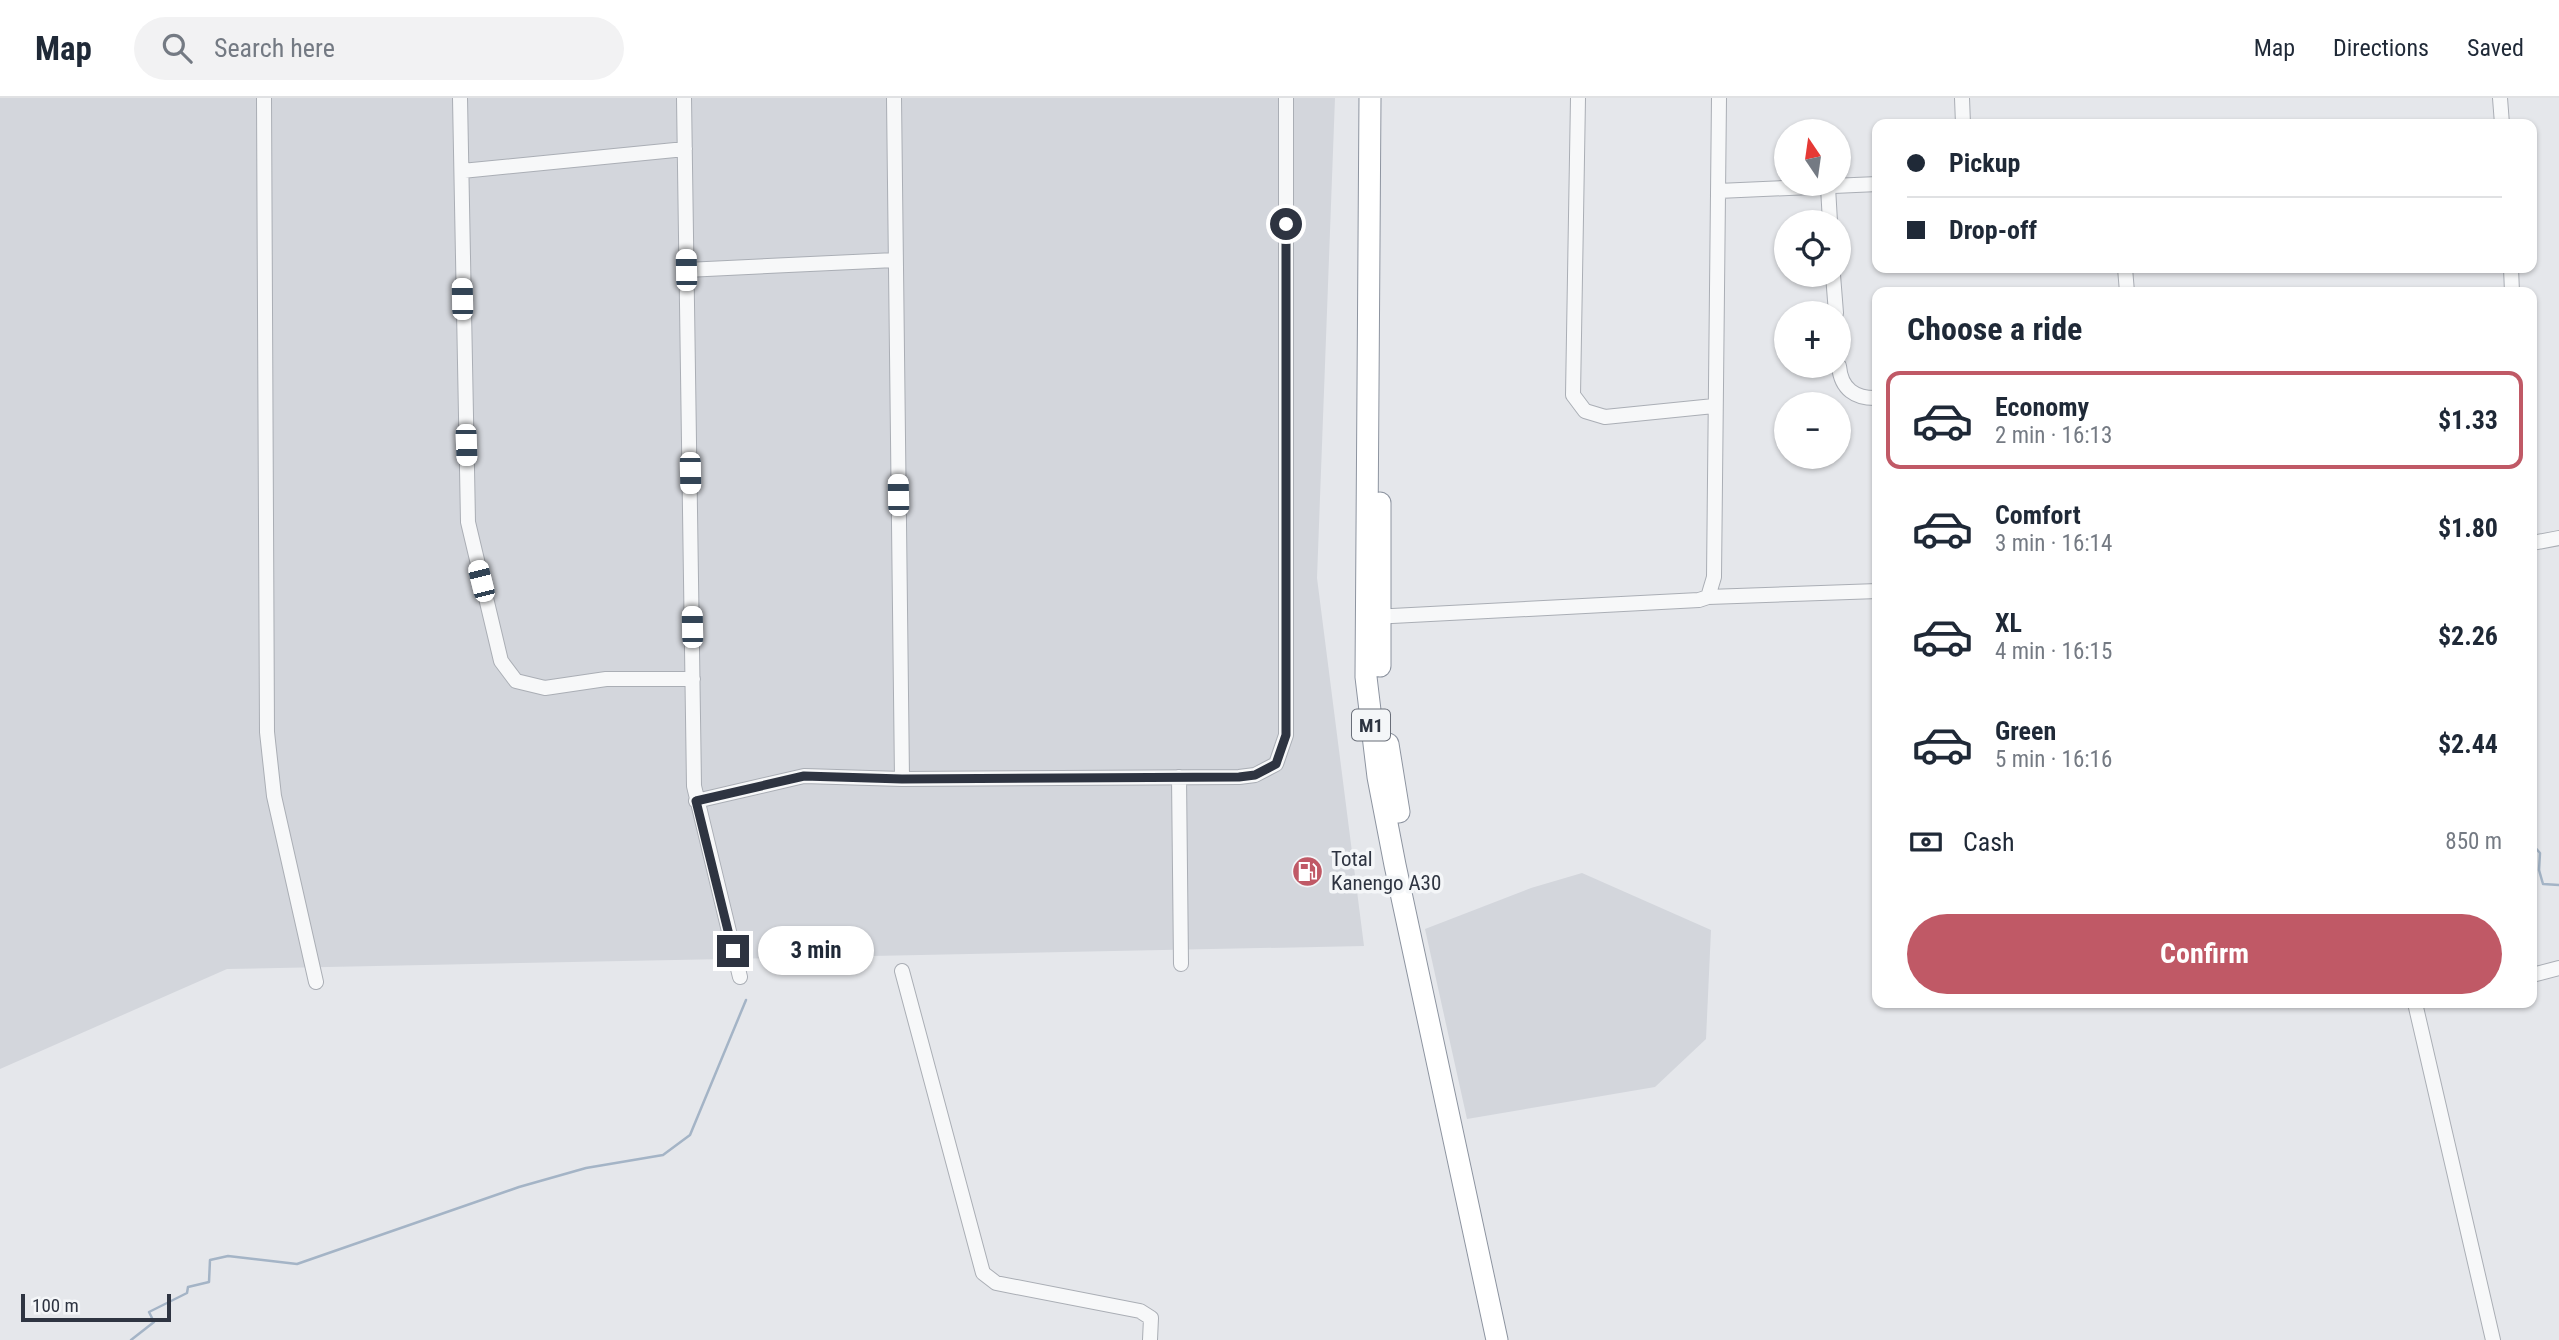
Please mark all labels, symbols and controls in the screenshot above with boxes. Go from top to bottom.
search box [134,17,624,80]
text: Map [35,29,92,68]
icon: search [158,29,196,67]
text: Search here [214,33,335,63]
text: Map [2254,34,2295,62]
text: Directions [2333,34,2429,62]
text: Saved [2467,34,2524,62]
north arrow [1774,119,1852,196]
map controls [1774,119,1851,469]
text: Pickup [1949,148,2020,178]
route start [1270,208,1302,240]
button: locate [1774,210,1851,287]
text: Drop-off [1949,215,2037,245]
car [676,249,697,291]
car [452,278,473,320]
button: + [1774,301,1851,378]
text: Choose a ride [1907,310,2082,348]
icon: car [1911,389,1974,452]
button: − [1774,392,1851,469]
text: Economy [1995,392,2089,422]
text: $1.33 [2438,405,2498,435]
text: 2 min · 16:13 [1995,422,2112,449]
car [455,424,478,466]
car [680,452,701,494]
car [888,474,909,516]
icon: car [1911,497,1974,560]
text: Comfort [1995,500,2081,530]
text: $1.80 [2438,513,2498,543]
text: 3 min · 16:14 [1995,530,2112,557]
car [466,558,497,604]
icon: car [1911,605,1974,668]
car [682,606,703,648]
text: XL [1995,608,2022,638]
text: $2.26 [2438,621,2498,651]
text: 4 min · 16:15 [1995,638,2112,665]
road number: M1 [1352,710,1390,740]
icon: car [1911,713,1974,776]
text: Green [1995,716,2056,746]
text: $2.44 [2438,729,2498,759]
text: 5 min · 16:16 [1995,746,2112,773]
icon: cash [1907,823,1945,861]
text: Cash [1963,827,2015,857]
text: 850 m [2445,828,2502,855]
place label: Total Kanengo A30 [1331,847,1441,895]
fuel station icon: Total Kanengo A30 [1291,854,1325,888]
button: Confirm [1907,914,2502,994]
callout: 3 min [758,926,873,976]
route end [717,935,749,967]
text: 3 min [790,937,842,964]
scale bar [21,1291,172,1323]
text: 100 m [32,1294,79,1317]

